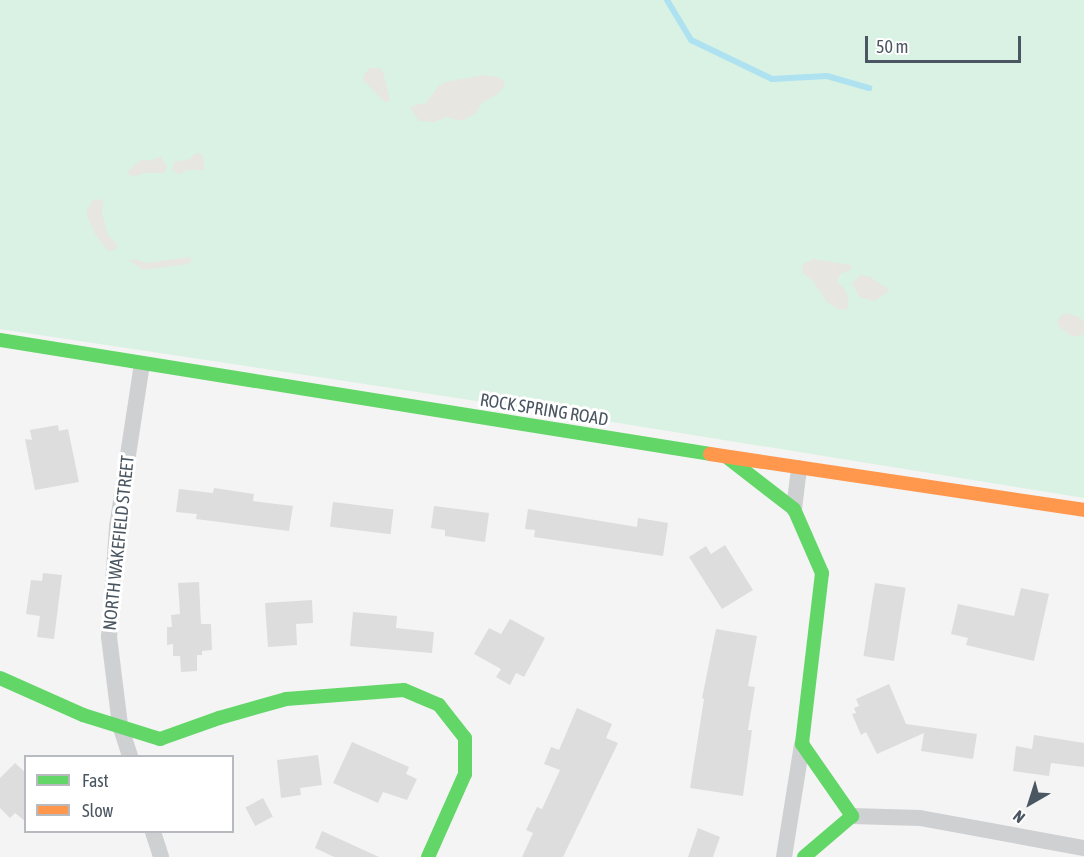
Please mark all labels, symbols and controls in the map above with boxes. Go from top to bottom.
scale bar [868,24,1024,62]
text: 50 m [876,36,908,57]
street label: ROCK SPRING ROAD [478,389,610,431]
street label: NORTH WAKEFIELD STREET [99,455,139,631]
legend [24,755,234,833]
text: Fast [82,770,109,791]
north arrow [1000,773,1060,833]
text: Slow [82,800,113,821]
text: N [1009,807,1028,827]

